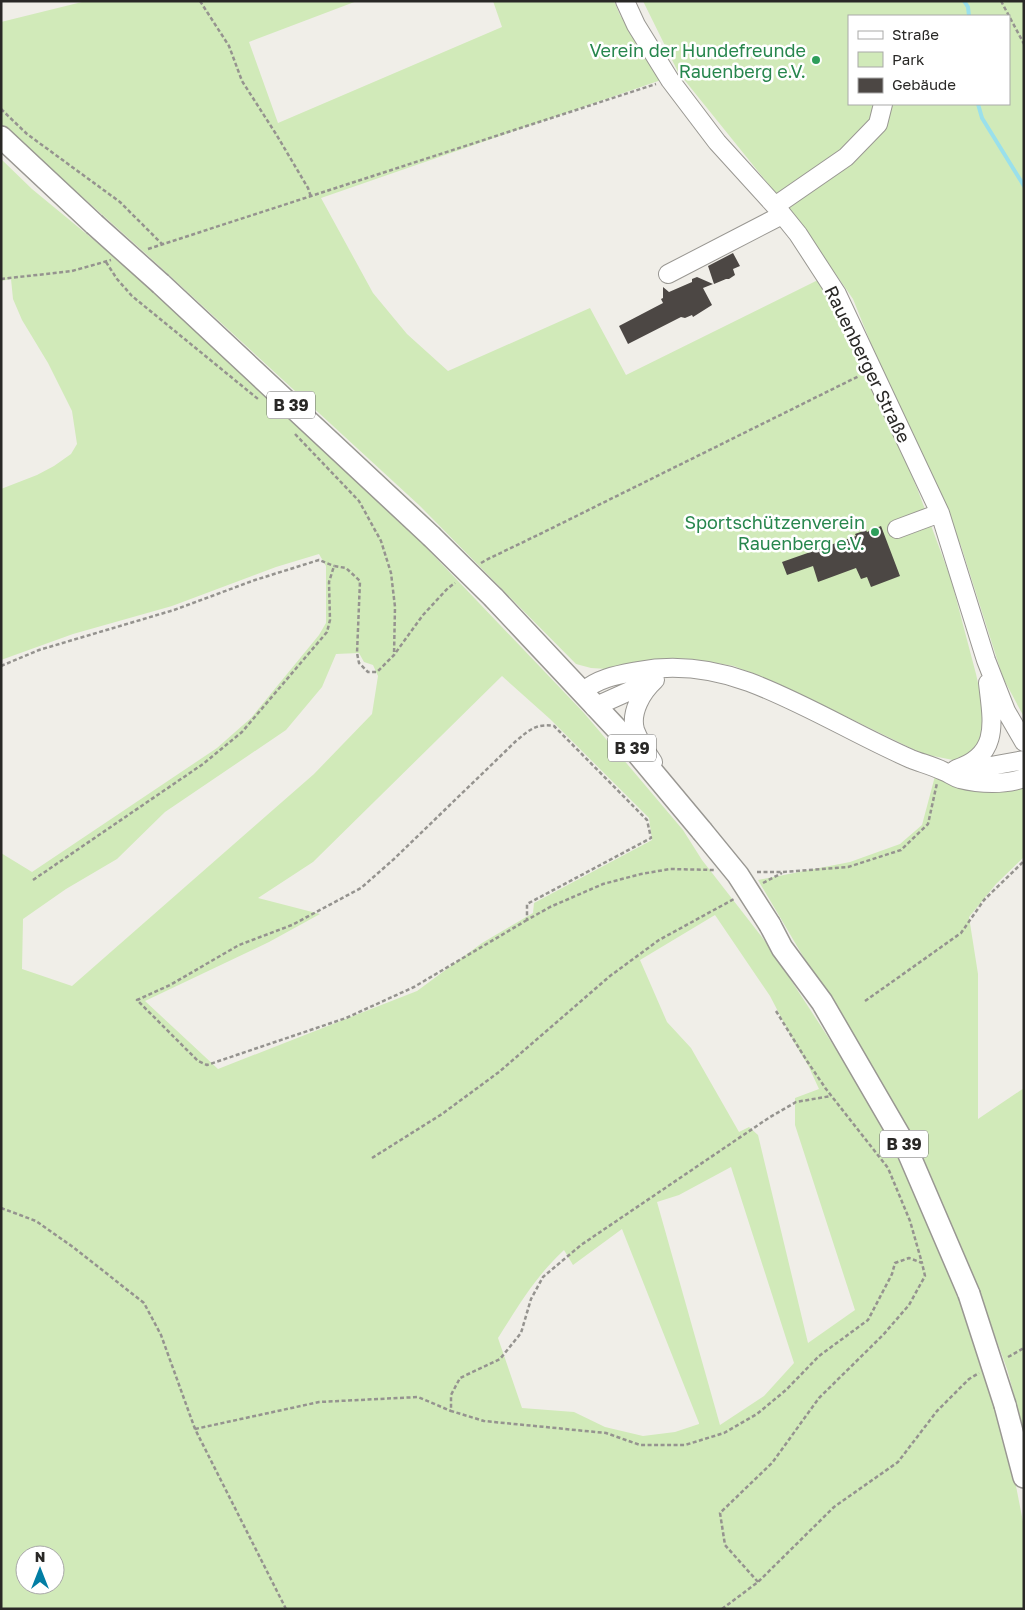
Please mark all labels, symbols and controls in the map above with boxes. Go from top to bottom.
legend [848,15,1010,105]
text: Straße [892,25,939,43]
place label: Verein der Hundefreunde Rauenberg e.V. [590,39,806,82]
text: Park [892,50,925,68]
marker: Verein der Hundefreunde Rauenberg e.V. [810,54,822,66]
text: Gebäude [892,75,956,93]
street label: Rauenberger Straße [820,282,916,446]
road number: B 39 [267,392,315,418]
place label: Sportschützenverein Rauenberg e.V. [684,511,865,554]
marker: Sportschützenverein Rauenberg e.V. [869,526,881,538]
road number: B 39 [608,734,656,761]
road number: B 39 [880,1130,928,1158]
north arrow [15,1545,65,1595]
text: N [35,1548,45,1565]

